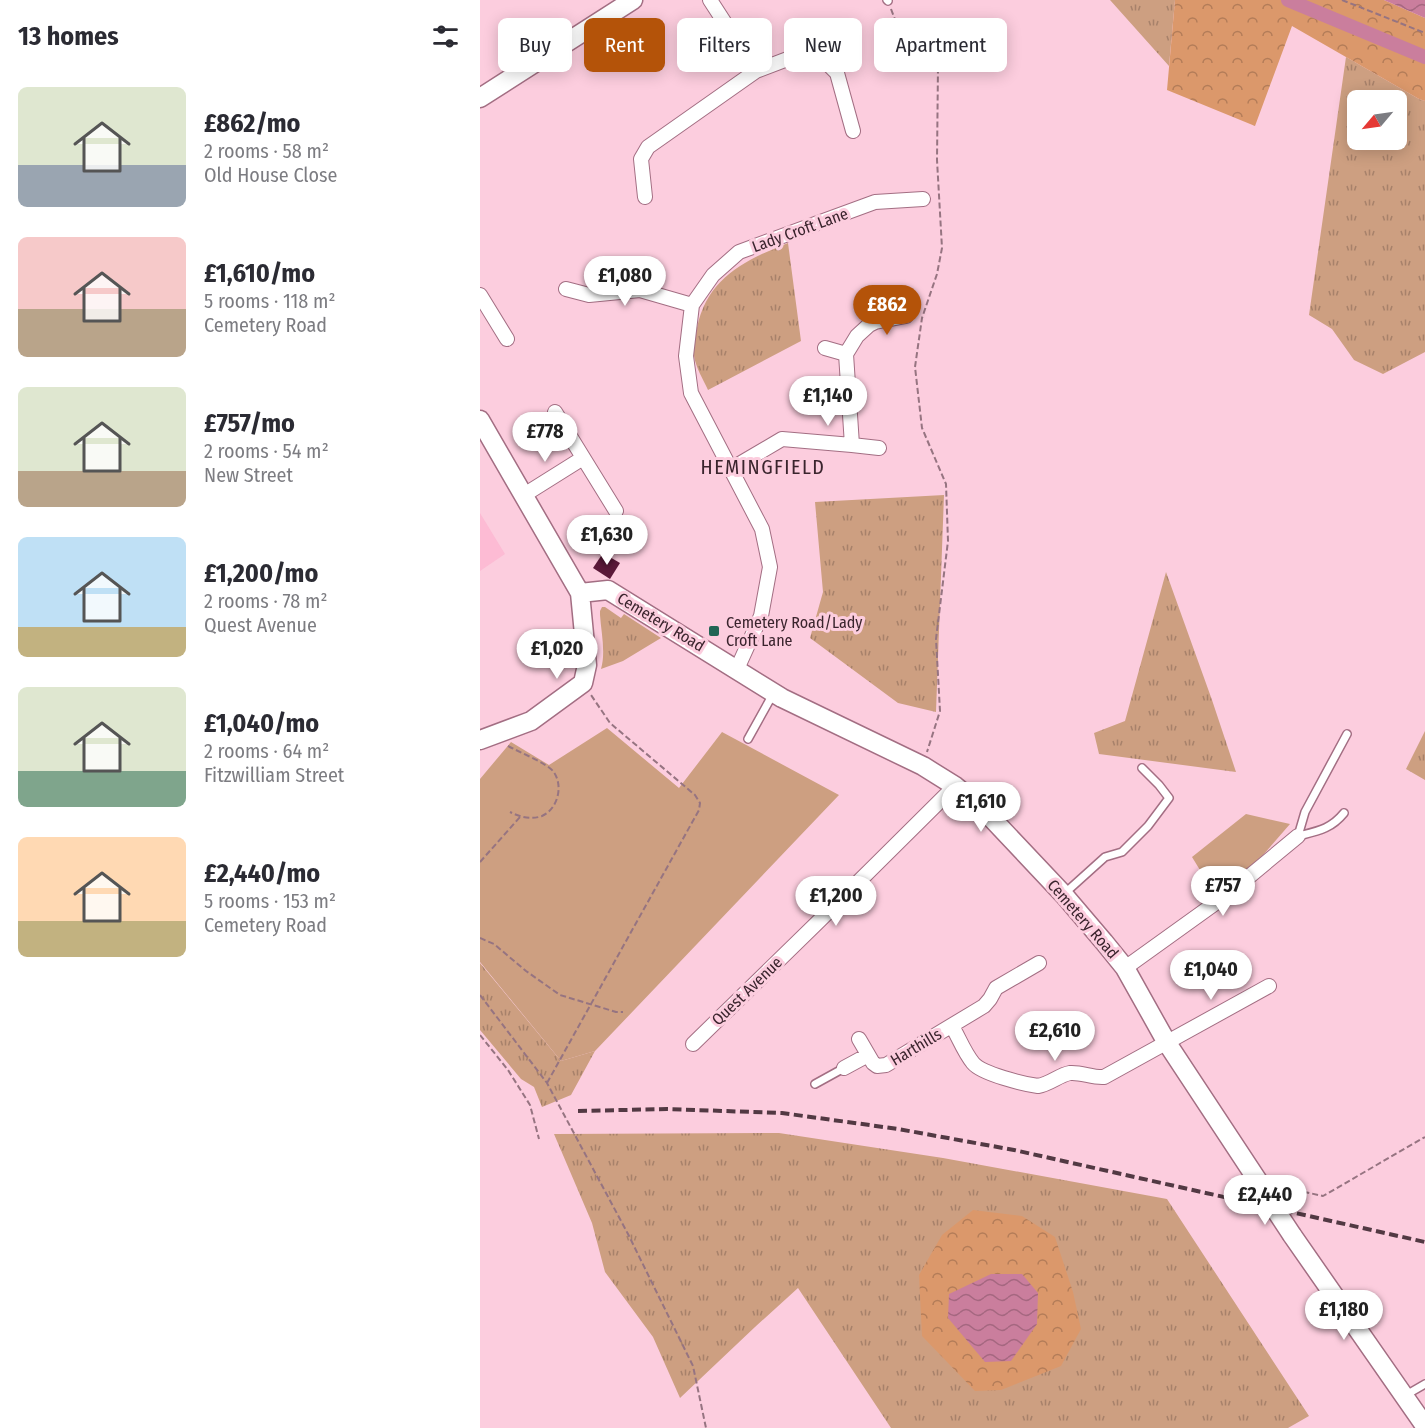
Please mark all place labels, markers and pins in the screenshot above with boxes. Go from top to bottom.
pin: £1,080 [576,256,674,307]
pin: £862 [851,285,923,336]
pin: £1,140 [779,376,877,427]
pin: £778 [509,412,581,463]
pin: £1,630 [558,515,656,566]
place label: Cemetery Road/Lady Croft Lane [726,613,863,650]
marker: Cemetery Road/Lady Croft Lane [707,624,721,638]
pin: £1,020 [508,629,606,680]
pin: £1,610 [932,782,1030,833]
pin: £757 [1187,866,1259,917]
pin: £1,200 [787,876,885,927]
pin: £1,040 [1162,950,1260,1001]
pin: £2,610 [1006,1011,1104,1062]
pin: £2,440 [1216,1175,1314,1226]
pin: £1,180 [1295,1290,1393,1341]

